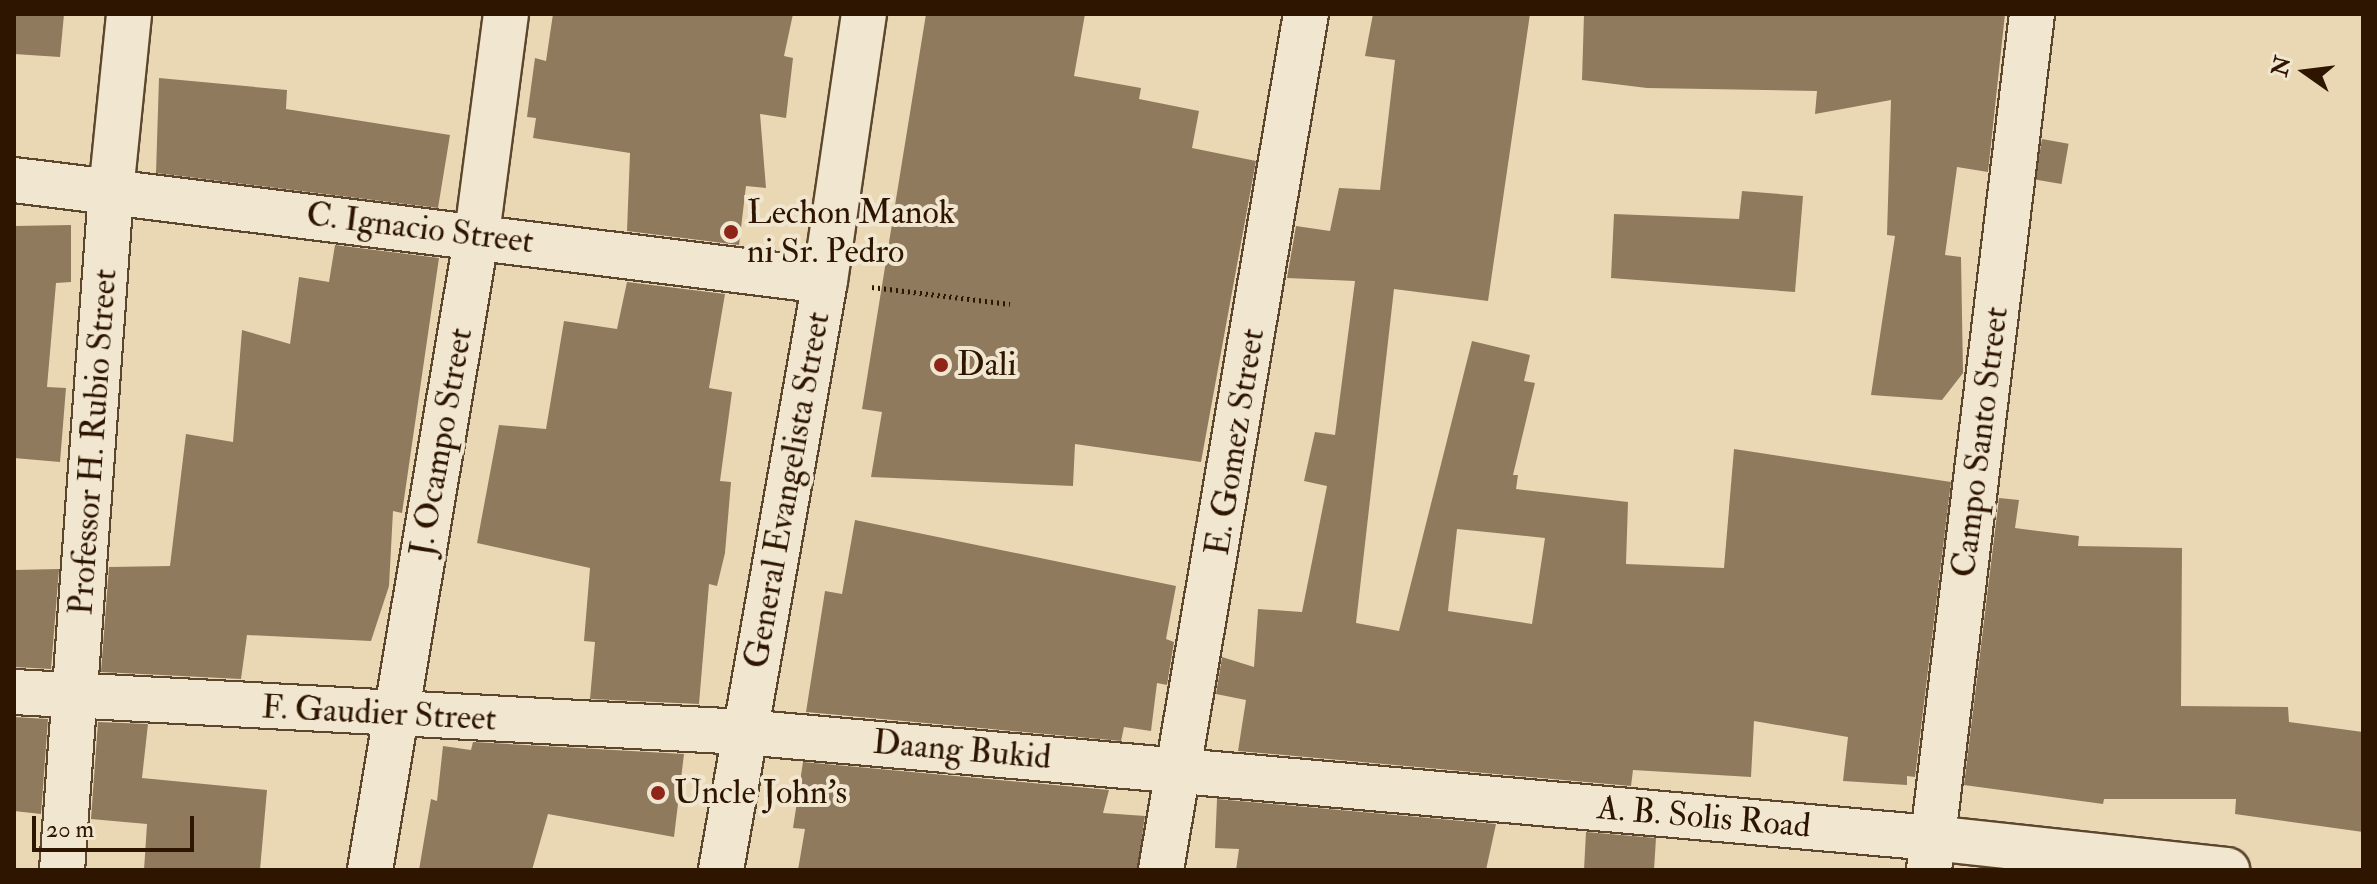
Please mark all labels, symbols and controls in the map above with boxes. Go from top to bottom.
north arrow [2265,32,2345,112]
text: N [2266,53,2298,79]
place label: Lechon Manok ni Sr. Pedro [747,192,955,272]
street label: C. Ignacio Street [304,194,536,262]
marker: Lechon Manok ni Sr. Pedro [722,223,740,241]
street label: Professor H. Rubio Street [61,267,125,617]
street label: Campo Santo Street [1943,304,2017,580]
street label: General Evangelista Street [736,309,838,671]
street label: J. Ocampo Street [401,325,481,559]
street label: E. Gomez Street [1197,326,1273,558]
place label: Dali [957,345,1016,385]
marker: Dali [932,356,950,374]
street label: F. Gaudier Street [261,686,497,740]
street label: Daang Bukid [871,722,1053,778]
place label: Uncle John's [674,773,847,813]
marker: Uncle John's [649,784,667,802]
street label: A. B. Solis Road [1596,787,1812,847]
scale bar [36,800,198,850]
text: 20 m [46,814,94,845]

